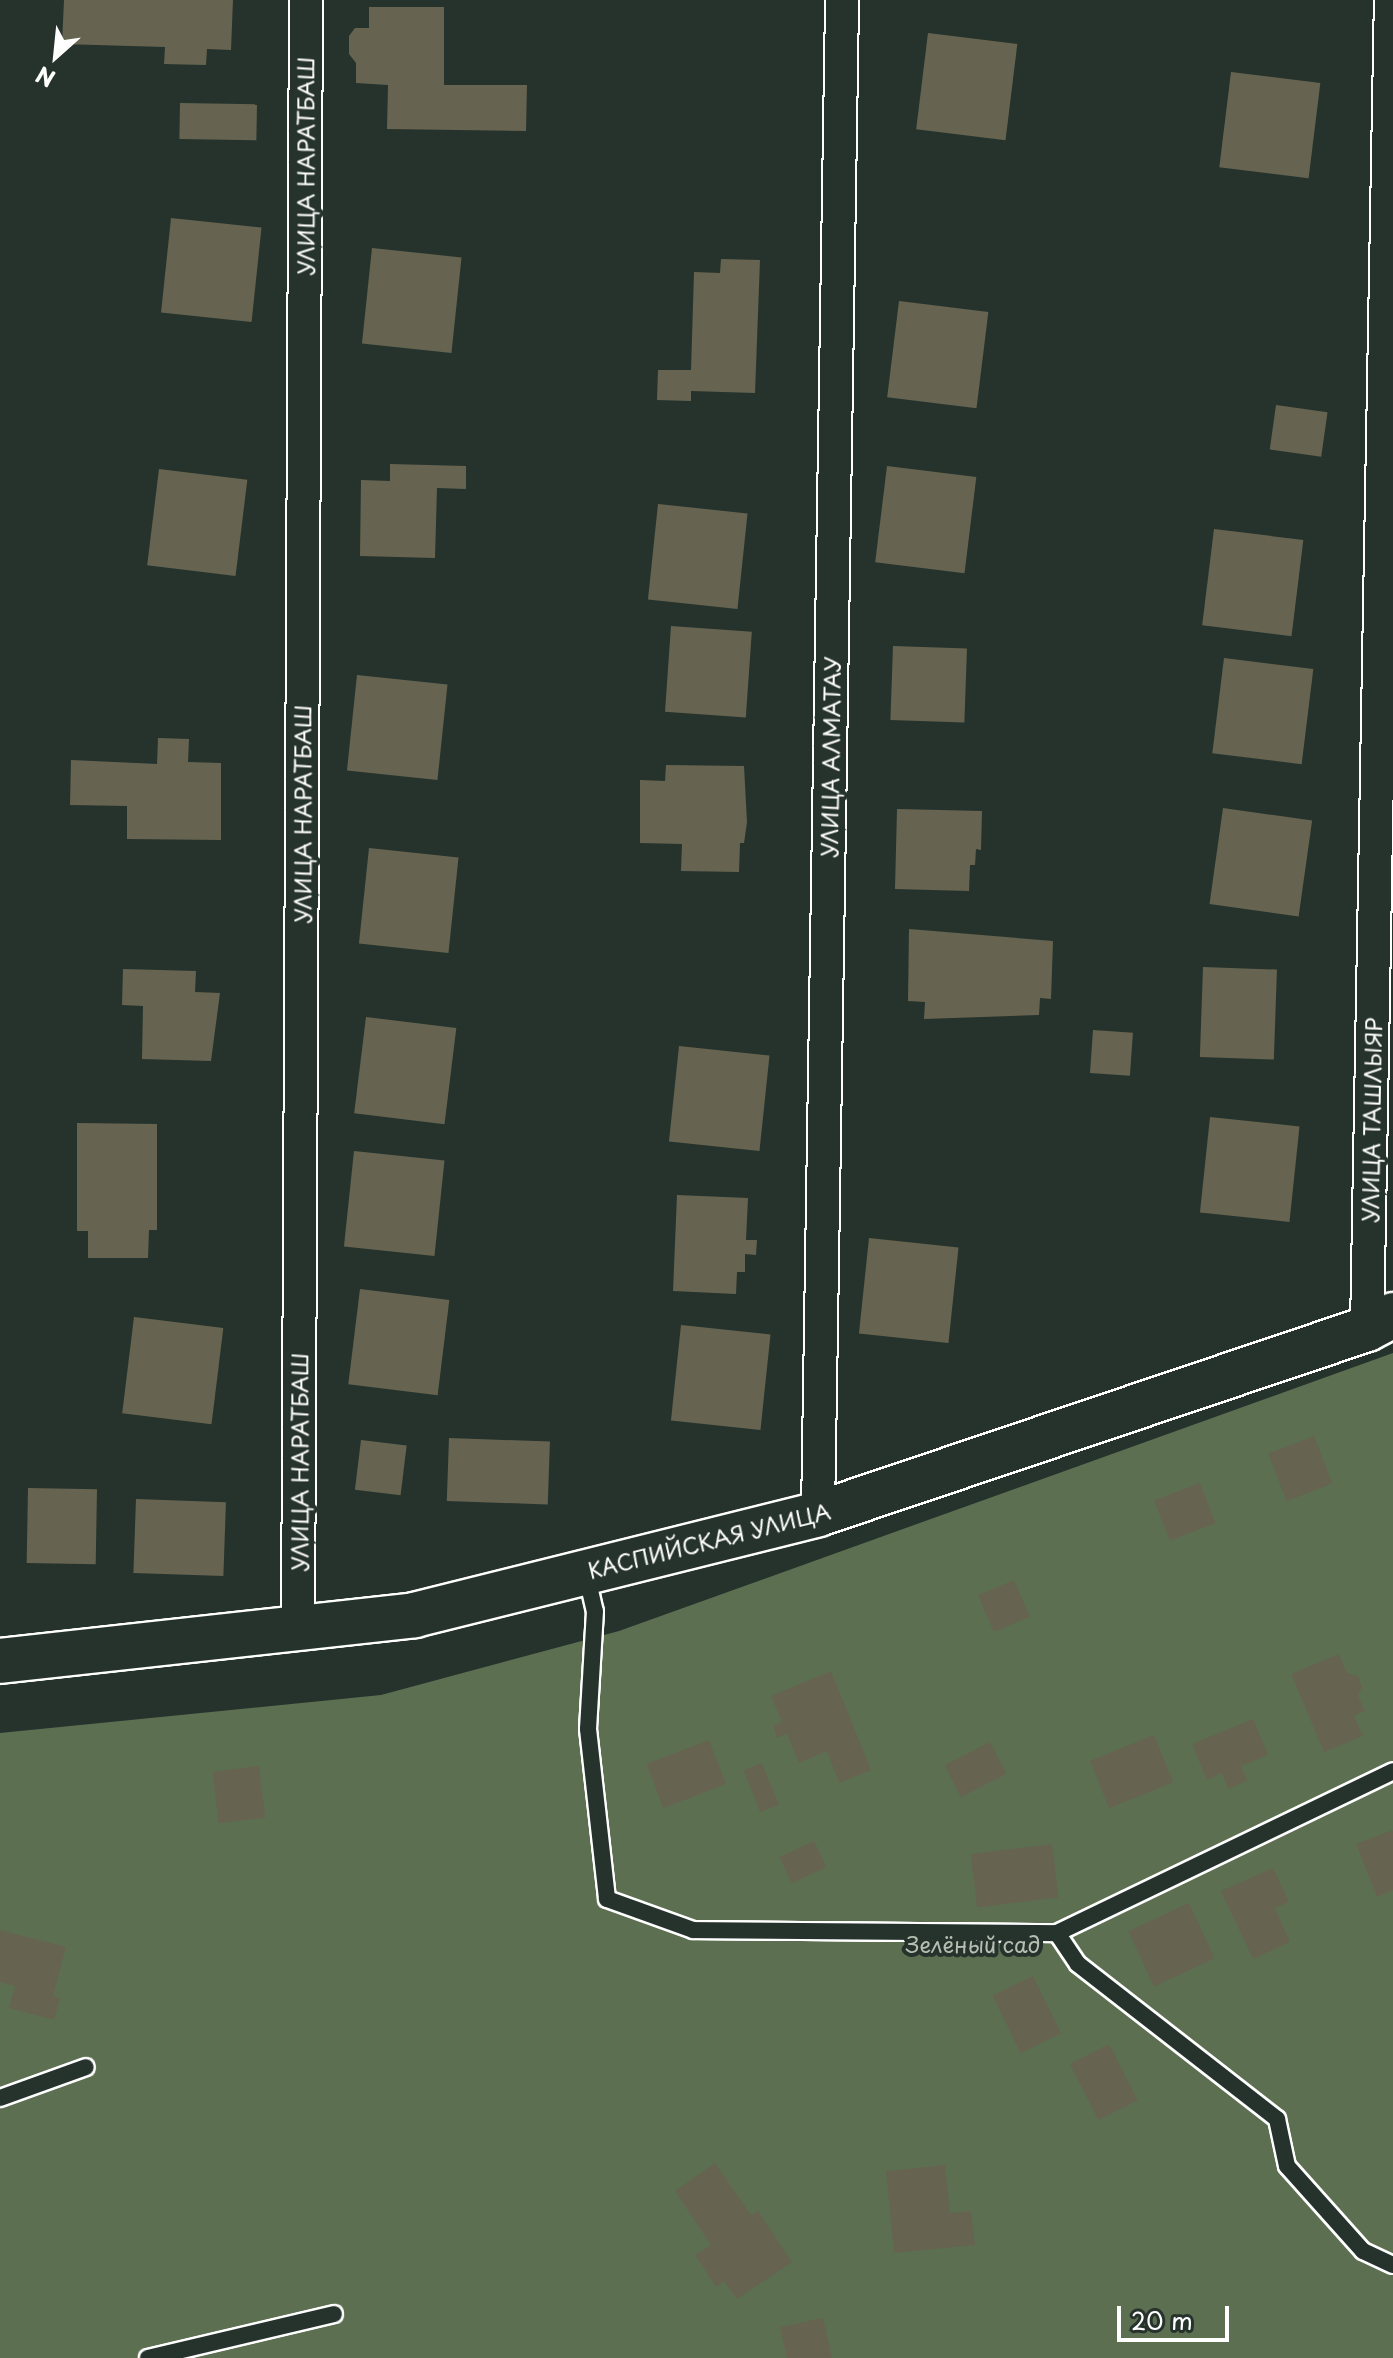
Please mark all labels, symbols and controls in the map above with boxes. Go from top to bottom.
north arrow [16,16,96,96]
street label: УЛИЦА НАРАТБАШ [292,56,318,276]
text: N [30,59,60,96]
street label: УЛИЦА АЛМАТАУ [815,655,845,859]
street label: УЛИЦА НАРАТБАШ [289,704,315,924]
street label: УЛИЦА ТАШЛЫЯР [1356,1017,1386,1223]
street label: УЛИЦА НАРАТБАШ [286,1352,312,1572]
street label: КАСПИЙСКАЯ УЛИЦА [585,1497,833,1583]
park label: Зелёный сад [905,1931,1041,1957]
scale bar [1121,2290,1233,2340]
text: 20 m [1131,2302,1193,2338]

